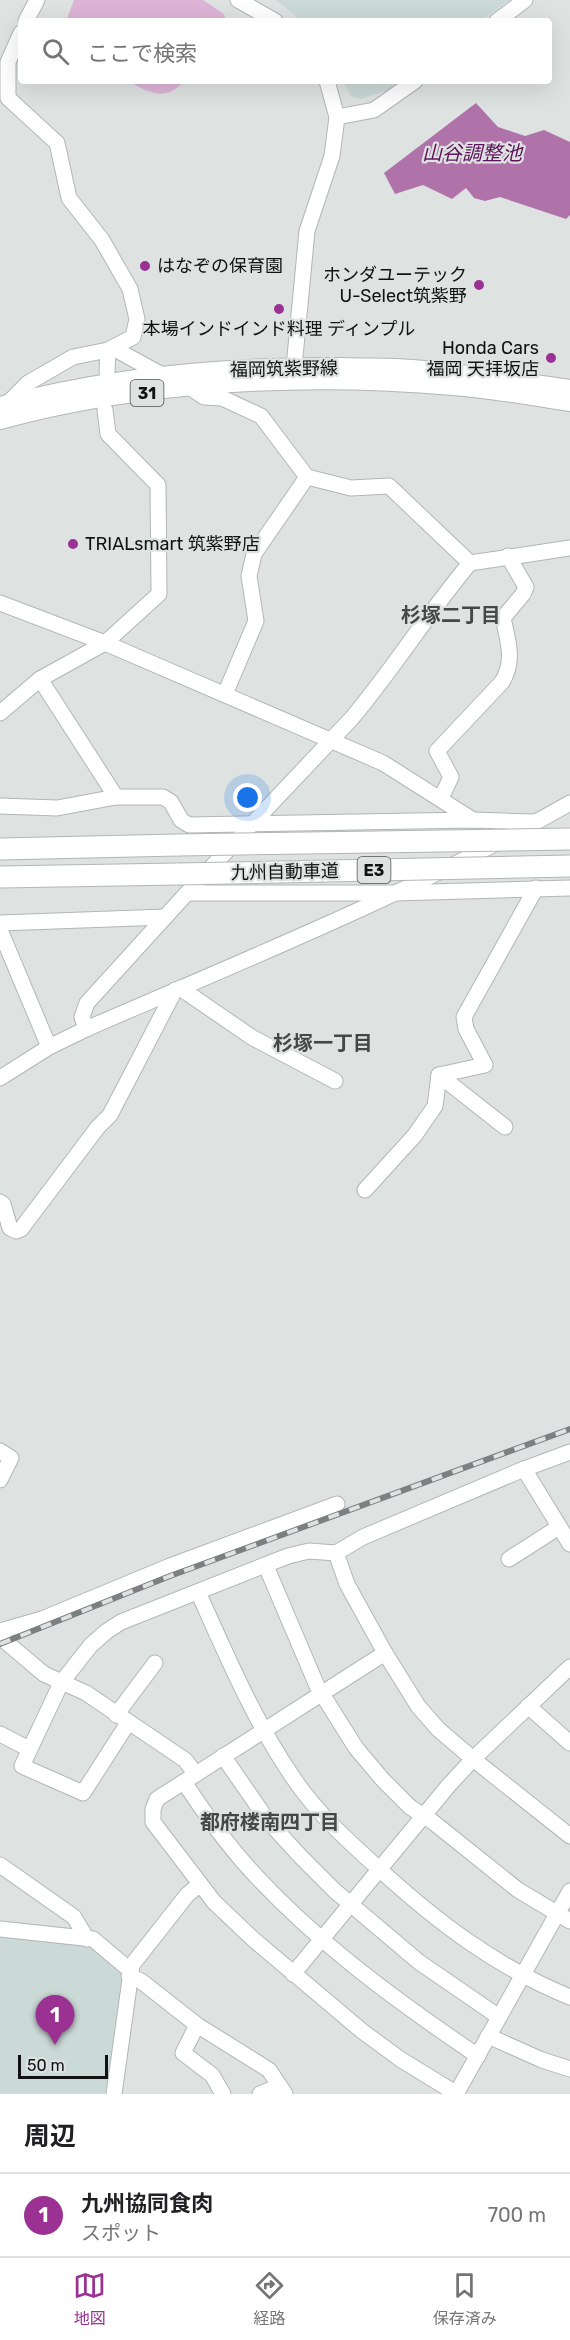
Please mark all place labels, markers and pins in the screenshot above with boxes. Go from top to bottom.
place label: はなぞの保育園 [157,255,283,277]
marker: はなぞの保育園 [138,259,152,273]
place label: ホンダユーテック U-Select筑紫野 [323,264,467,307]
marker: ホンダユーテック U-Select筑紫野 [472,278,486,292]
marker: 本場インドインド料理 ディンプル [272,302,286,316]
place label: 本場インドインド料理 ディンプル [143,318,415,340]
place label: Honda Cars 福岡 天拝坂店 [427,337,539,380]
marker: Honda Cars 福岡 天拝坂店 [544,351,558,365]
place label: TRIALsmart 筑紫野店 [85,533,260,555]
marker: TRIALsmart 筑紫野店 [66,537,80,551]
pin: 1 [36,1996,74,2045]

